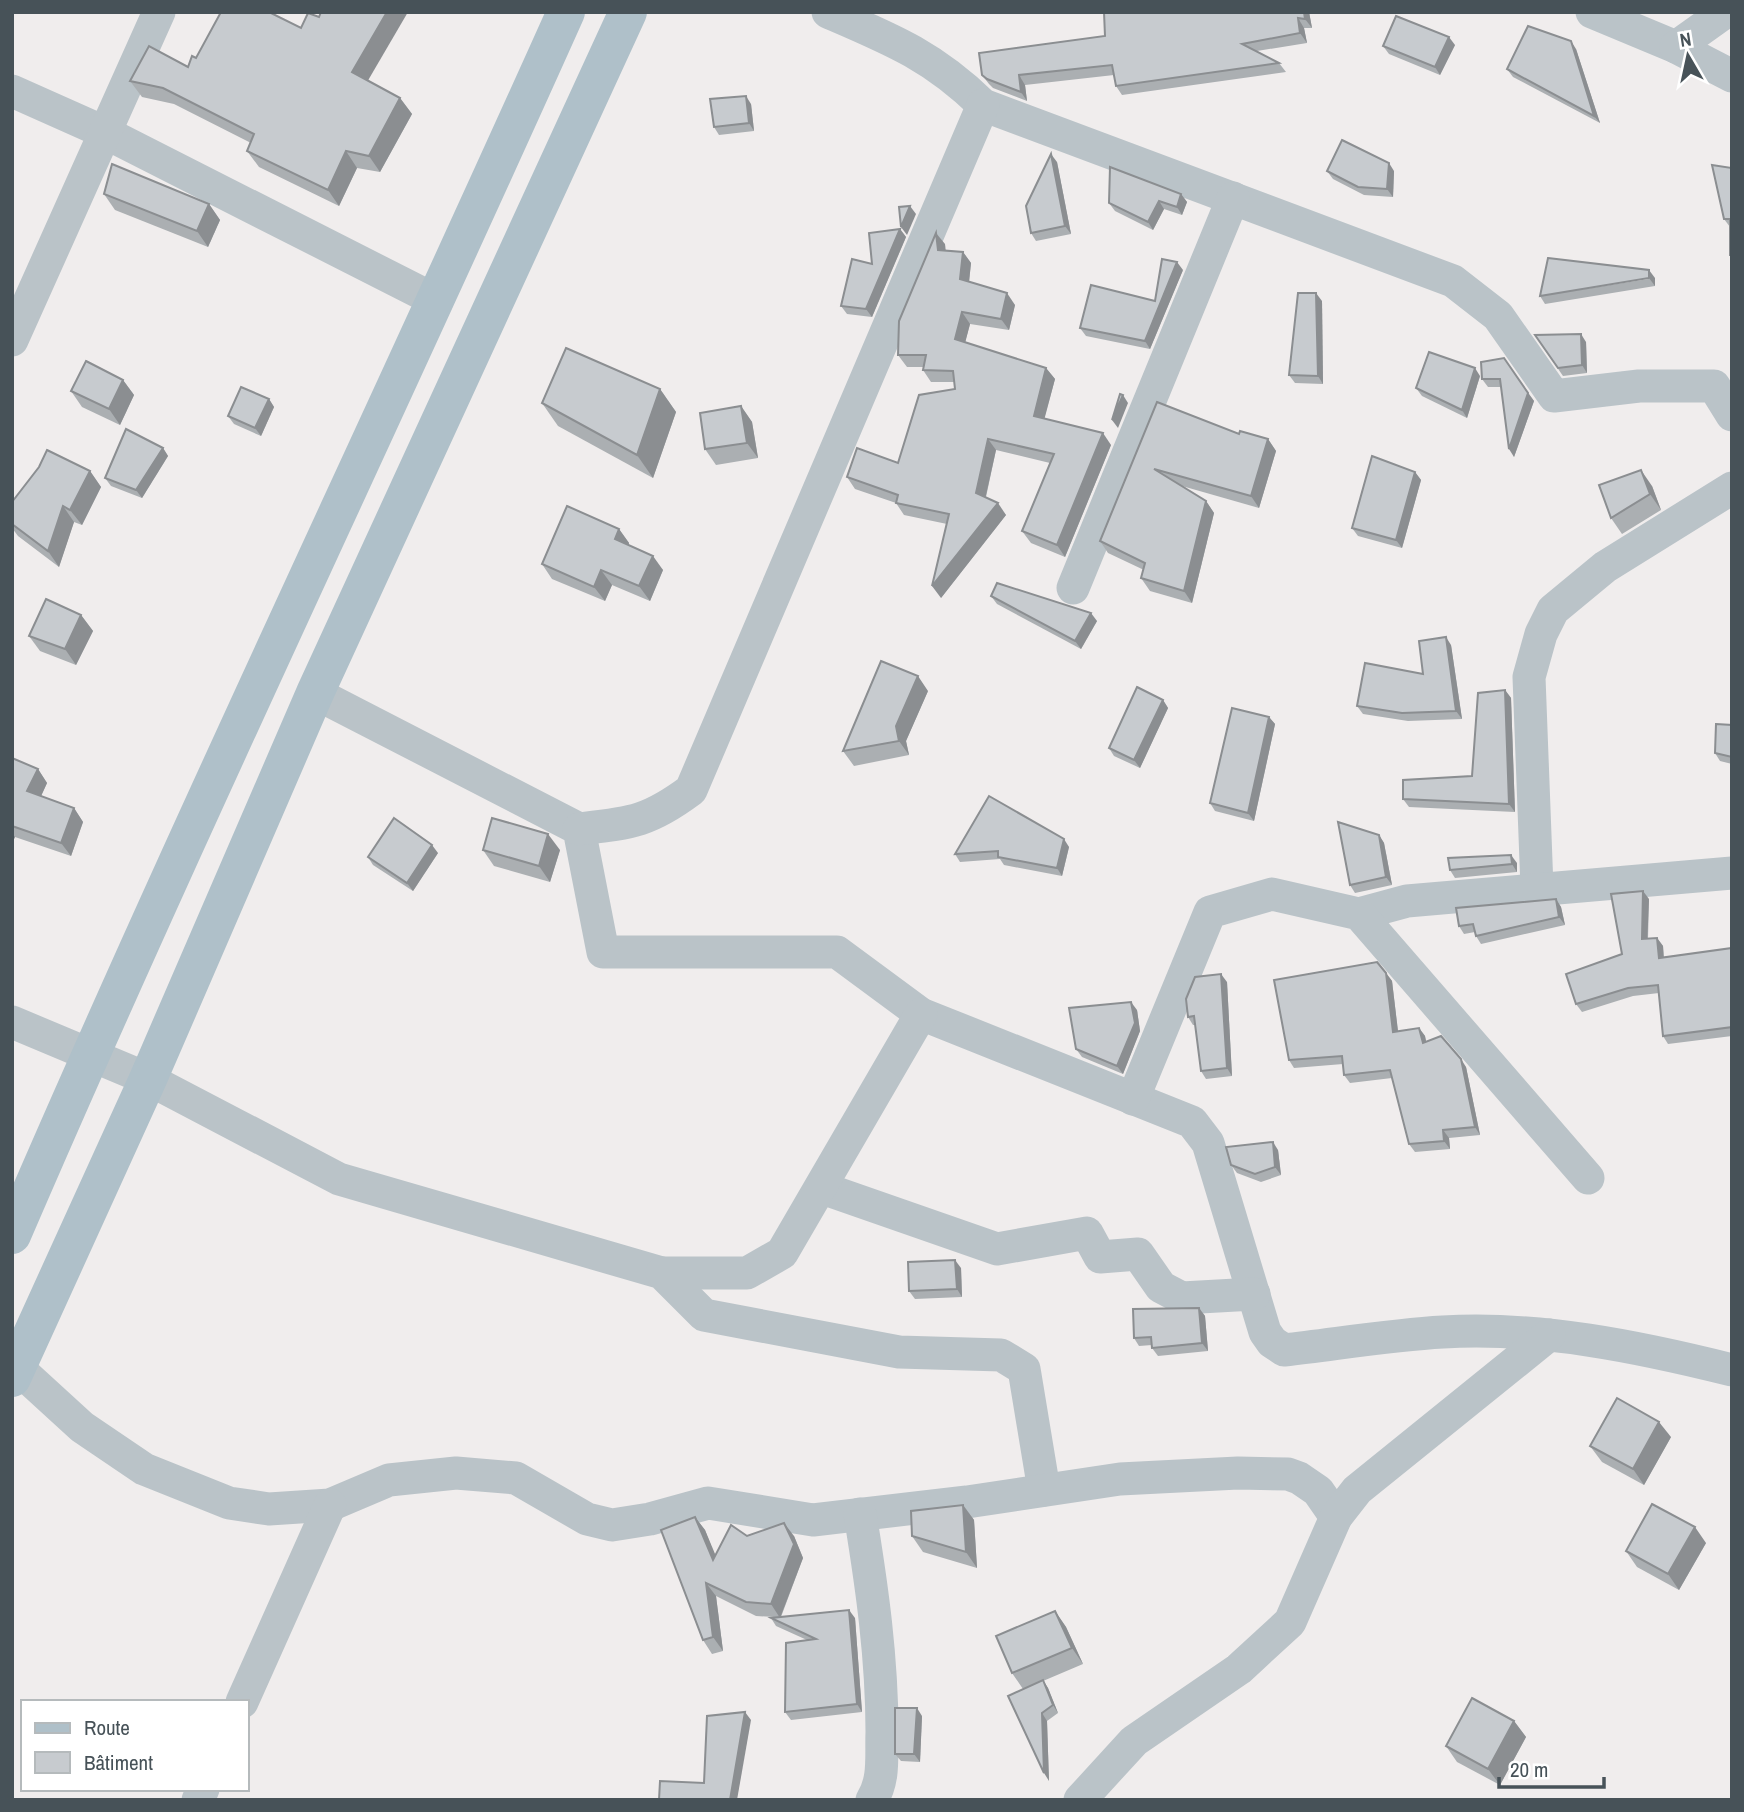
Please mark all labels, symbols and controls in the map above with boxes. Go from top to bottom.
north arrow [1653,21,1723,91]
text: N [1678,25,1693,53]
legend [21,1700,248,1791]
text: Route [84,1713,130,1742]
scale bar [1499,1745,1604,1789]
text: Bâtiment [84,1748,153,1777]
text: 20 m [1510,1755,1548,1784]

